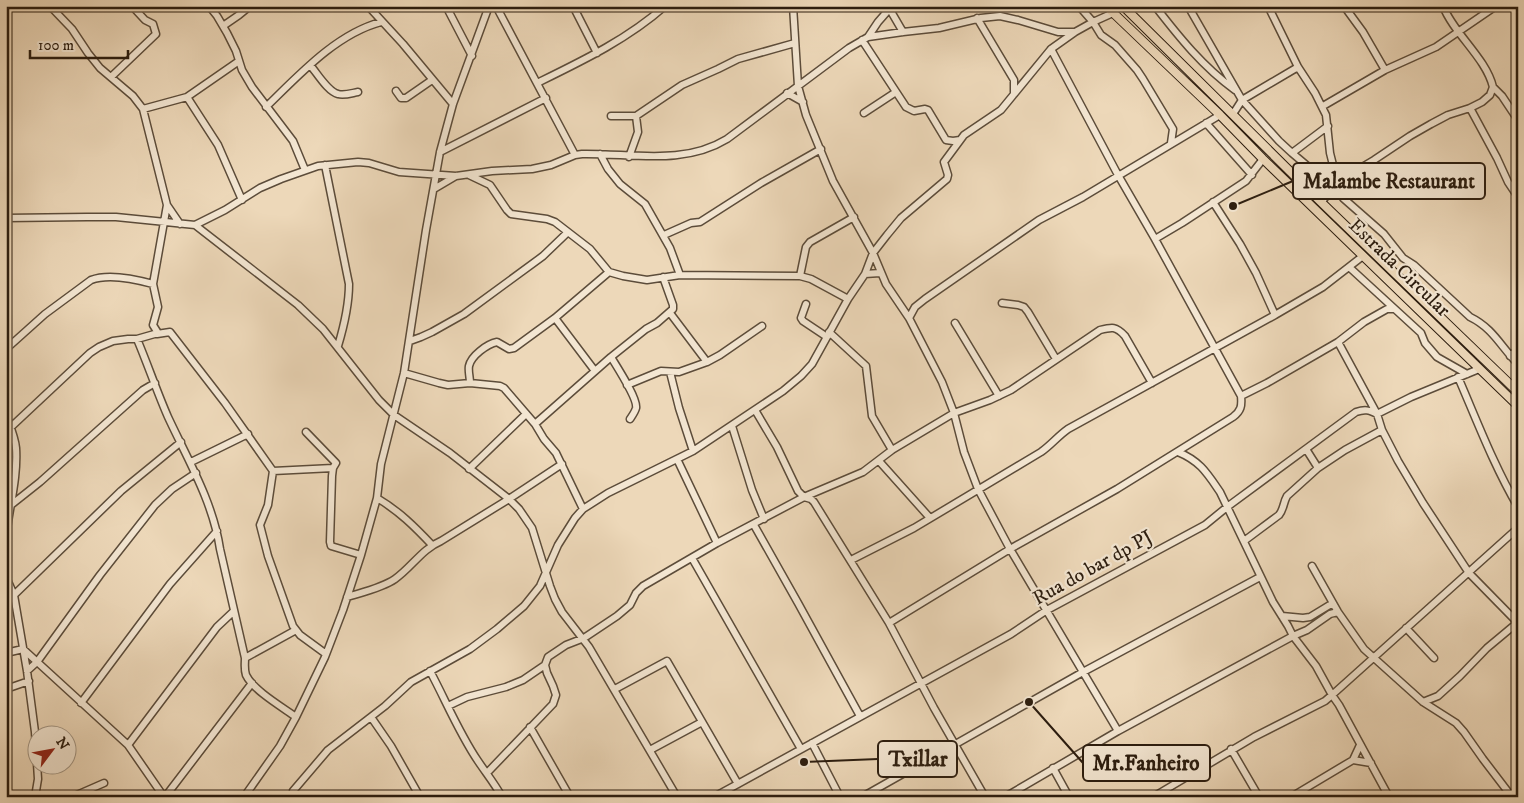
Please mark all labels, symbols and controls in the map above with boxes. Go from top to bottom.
scale bar [30,28,128,60]
text: 100 m [38,36,74,55]
callout: Malambe Restaurant [1293,163,1485,199]
text: Malambe Restaurant [1303,169,1475,195]
street label: Estrada Circular [1343,213,1456,323]
street label: Rua do bar dp PJ [1029,525,1157,611]
north arrow [28,726,78,776]
text: N [51,734,73,754]
callout: Txillar [878,741,957,777]
callout: Mr.Fanheiro [1083,745,1210,781]
text: Txillar [888,747,949,773]
text: Mr.Fanheiro [1093,751,1199,777]

